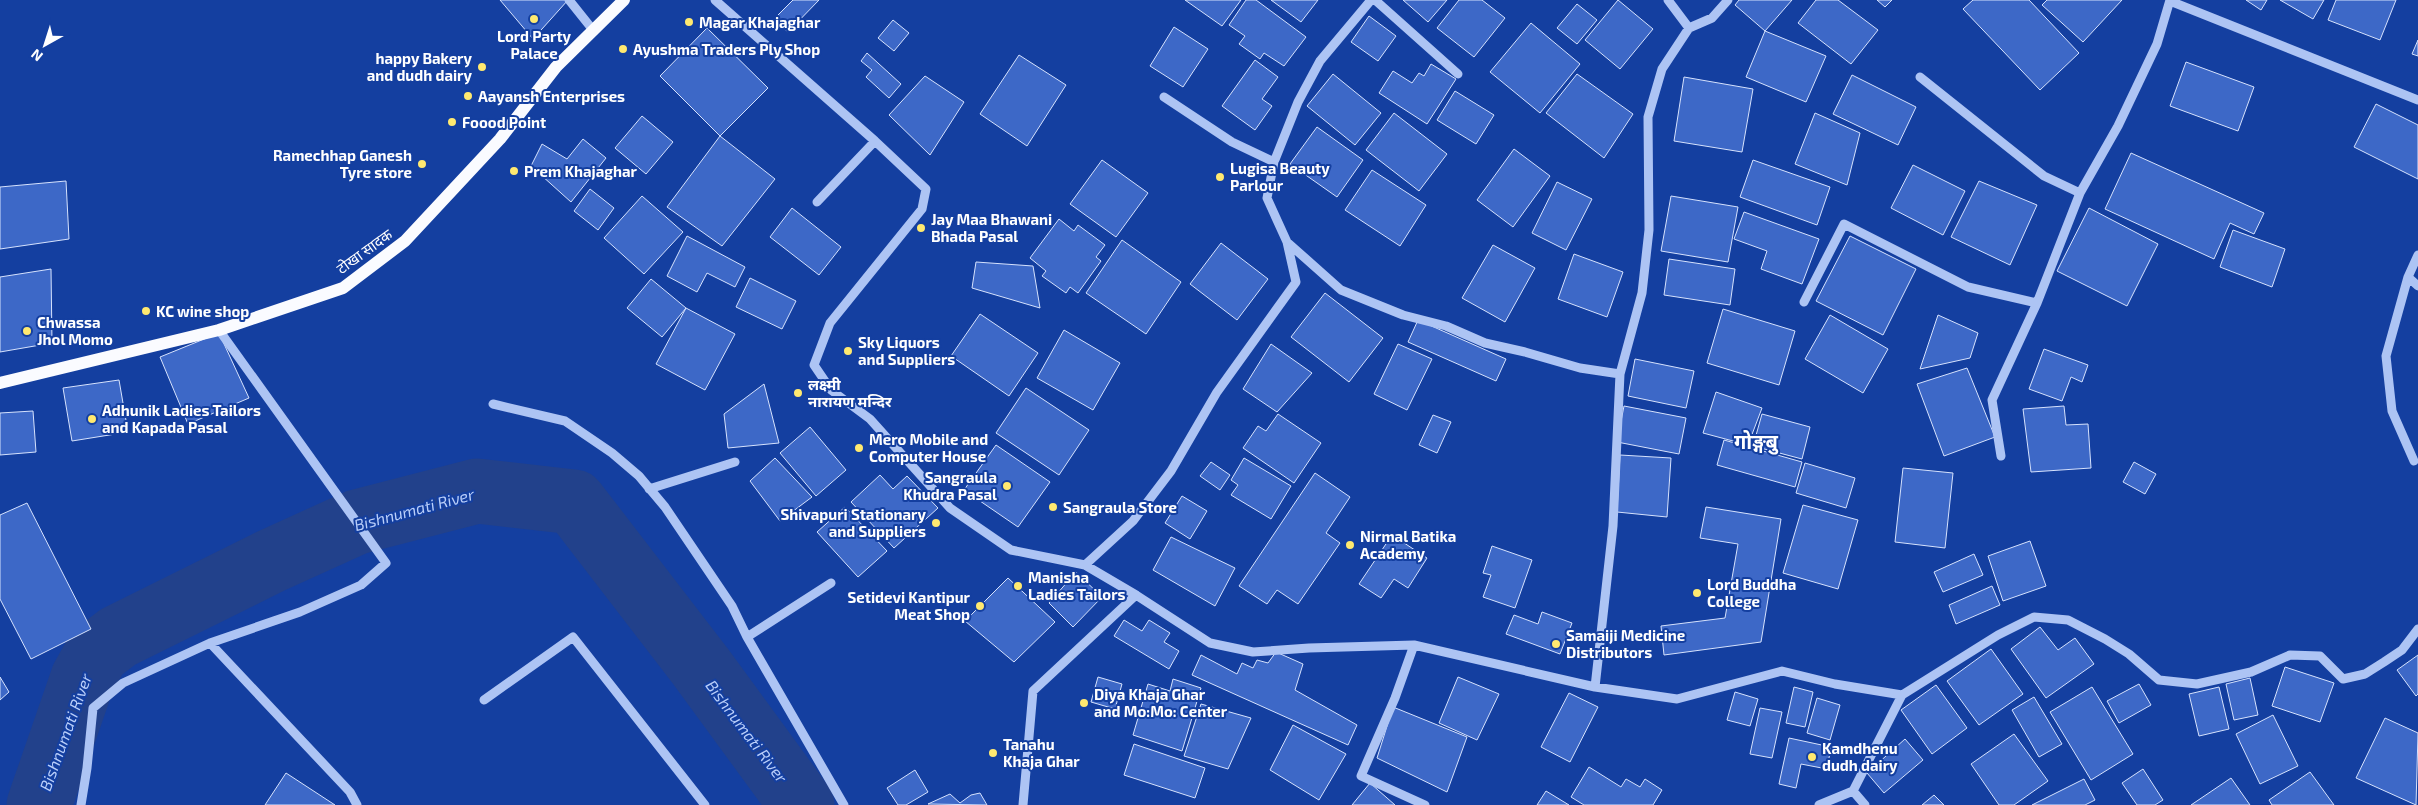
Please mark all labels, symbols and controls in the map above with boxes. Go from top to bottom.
marker: Lord Party Palace [528,13,540,25]
place label: Magar Khajaghar [699,13,821,31]
marker: Magar Khajaghar [683,16,695,28]
north arrow [20,20,70,70]
place label: Lord Party Palace [497,27,572,62]
place label: Ayushma Traders Ply Shop [633,40,820,59]
marker: Ayushma Traders Ply Shop [617,43,629,55]
text: N [27,46,46,65]
place label: happy Bakery and dudh dairy [367,49,472,85]
marker: happy Bakery and dudh dairy [476,61,488,73]
place label: Aayansh Enterprises [478,87,625,106]
marker: Aayansh Enterprises [462,90,474,102]
place label: Foood Point [462,113,546,131]
marker: Foood Point [446,116,458,128]
place label: Ramechhap Ganesh Tyre store [273,146,412,182]
marker: Ramechhap Ganesh Tyre store [416,158,428,170]
place label: Lugisa Beauty Parlour [1230,159,1330,194]
place label: Prem Khajaghar [524,162,638,180]
marker: Prem Khajaghar [508,165,520,177]
marker: Lugisa Beauty Parlour [1214,171,1226,183]
place label: Jay Maa Bhawani Bhada Pasal [931,210,1052,245]
marker: Jay Maa Bhawani Bhada Pasal [915,222,927,234]
street label: टोखा सादक [333,224,396,277]
place label: KC wine shop [156,302,249,320]
marker: KC wine shop [140,305,152,317]
place label: Chwassa Jhol Momo [37,313,113,348]
marker: Chwassa Jhol Momo [21,325,33,337]
place label: Sky Liquors and Suppliers [858,333,955,368]
marker: Sky Liquors and Suppliers [842,345,854,357]
place label: लक्ष्मी नारायण मन्दिर [808,375,892,410]
marker: लक्ष्मी नारायण मन्दिर [792,387,804,399]
place label: Adhunik Ladies Tailors and Kapada Pasal [102,401,261,436]
marker: Adhunik Ladies Tailors and Kapada Pasal [86,413,98,425]
district label: गोङ्गबु [1734,429,1779,455]
place label: Mero Mobile and Computer House [869,430,988,465]
marker: Mero Mobile and Computer House [853,442,865,454]
place label: Sangraula Khudra Pasal [903,468,997,503]
marker: Sangraula Khudra Pasal [1001,480,1013,492]
water label: Bishnumati River [352,484,477,534]
place label: Sangraula Store [1063,498,1177,516]
marker: Sangraula Store [1047,501,1059,513]
place label: Shivapuri Stationary and Suppliers [780,505,926,540]
marker: Shivapuri Stationary and Suppliers [930,517,942,529]
place label: Nirmal Batika Academy [1360,527,1456,563]
marker: Nirmal Batika Academy [1344,539,1356,551]
place label: Manisha Ladies Tailors [1028,568,1126,603]
place label: Lord Buddha College [1707,575,1796,610]
marker: Manisha Ladies Tailors [1012,580,1024,592]
marker: Lord Buddha College [1691,587,1703,599]
place label: Setidevi Kantipur Meat Shop [848,588,971,623]
marker: Setidevi Kantipur Meat Shop [974,600,986,612]
place label: Samaiji Medicine Distributors [1566,626,1685,661]
marker: Samaiji Medicine Distributors [1550,638,1562,650]
water label: Bishnumati River [35,670,95,793]
water label: Bishnumati River [702,676,792,787]
place label: Diya Khaja Ghar and Mo:Mo: Center [1094,685,1228,720]
marker: Diya Khaja Ghar and Mo:Mo: Center [1078,697,1090,709]
place label: Tanahu Khaja Ghar [1003,735,1080,770]
place label: Kamdhenu dudh dairy [1822,739,1898,775]
marker: Tanahu Khaja Ghar [987,747,999,759]
marker: Kamdhenu dudh dairy [1806,751,1818,763]

